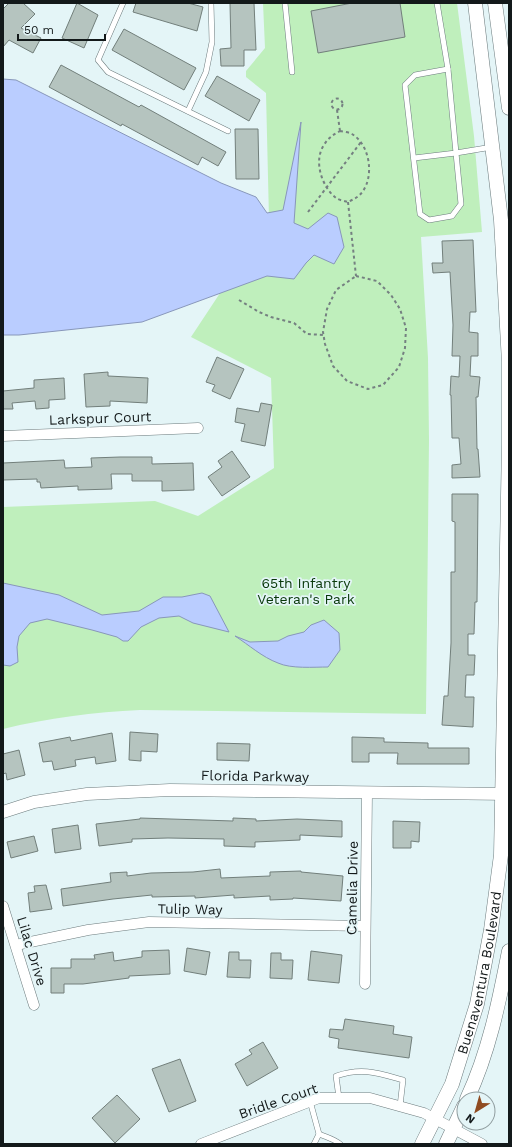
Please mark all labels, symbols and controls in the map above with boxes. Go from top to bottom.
scale bar [18,16,105,42]
text: 50 m [24,23,54,37]
street label: Larkspur Court [48,408,152,428]
park label: 65th Infantry Veteran's Park [257,575,355,607]
street label: Florida Parkway [201,767,310,785]
street label: Camelia Drive [343,841,361,935]
street label: Buenaventura Boulevard [454,890,504,1056]
street label: Tulip Way [157,900,223,918]
street label: Lilac Drive [14,914,50,988]
street label: Bridle Court [236,1080,320,1122]
north arrow [456,1091,496,1131]
text: N [463,1111,477,1126]

